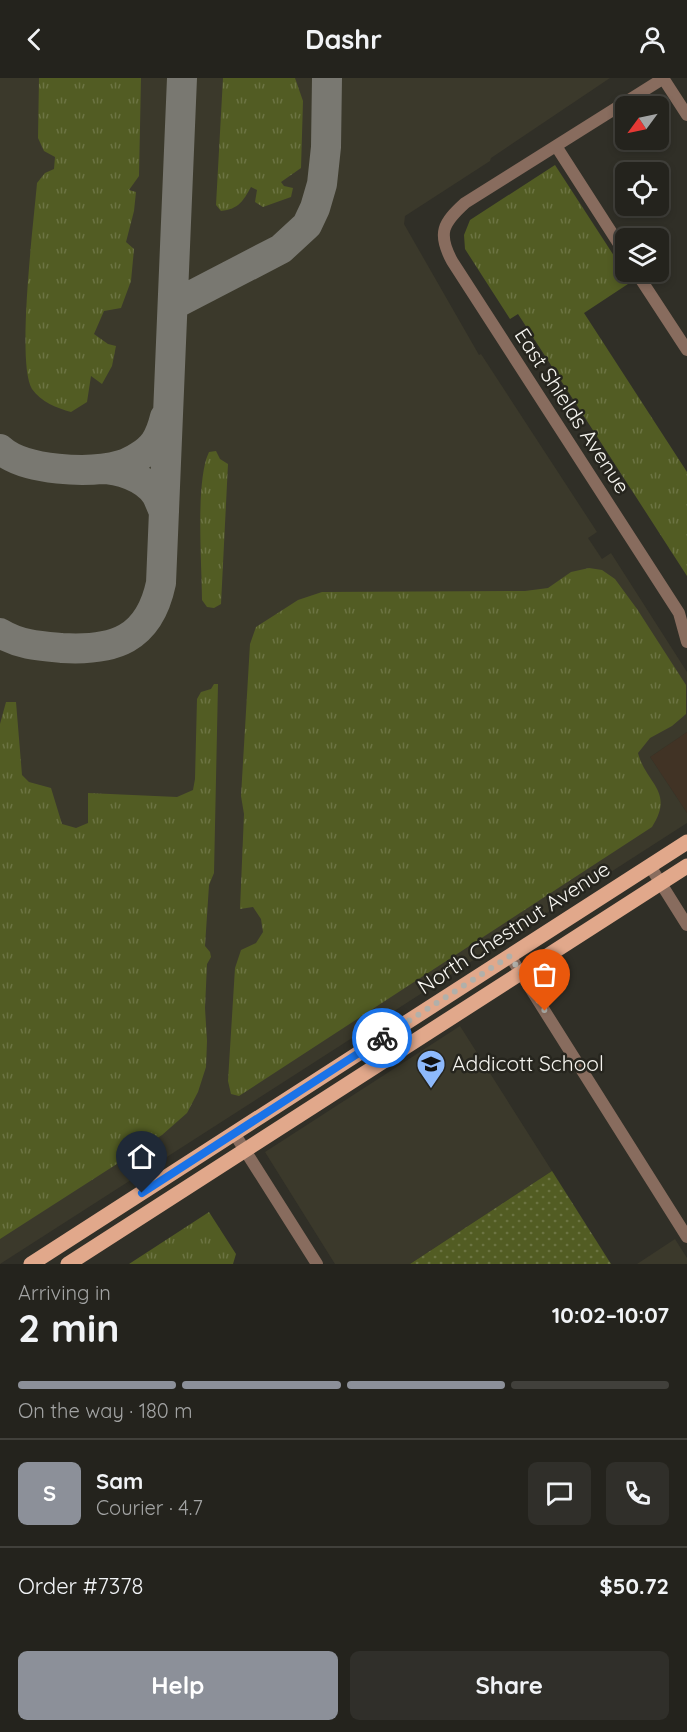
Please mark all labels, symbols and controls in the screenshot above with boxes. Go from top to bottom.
text: Dashr [305,22,382,56]
icon: back [18,23,51,56]
icon: person [636,23,669,56]
north arrow [615,96,669,150]
map controls [615,96,669,282]
button: locate [615,162,669,216]
button: layers [615,228,669,282]
street label: East Shields Avenue [510,323,636,498]
street label: North Chestnut Avenue [412,855,614,999]
pin [519,949,570,1011]
icon: bag [528,958,561,991]
courier [352,1008,412,1068]
icon: bike [366,1022,399,1055]
school or university icon: Addicott School [415,1048,447,1090]
place label: Addicott School [452,1050,604,1076]
pin [116,1131,167,1193]
icon: home [125,1140,158,1173]
text: Arriving in [18,1280,111,1305]
text: 10:02–10:07 [552,1301,669,1329]
text: 2 min [18,1303,120,1352]
text: On the way · 180 m [18,1398,192,1423]
button: chat [528,1462,591,1525]
button: phone [606,1462,669,1525]
text: Sam [96,1467,143,1495]
text: S [43,1479,56,1507]
text: Courier · 4.7 [96,1495,203,1520]
text: Order #7378 [18,1572,143,1600]
text: $50.72 [600,1572,669,1600]
button: Help [18,1651,338,1720]
button: Share [350,1651,669,1720]

